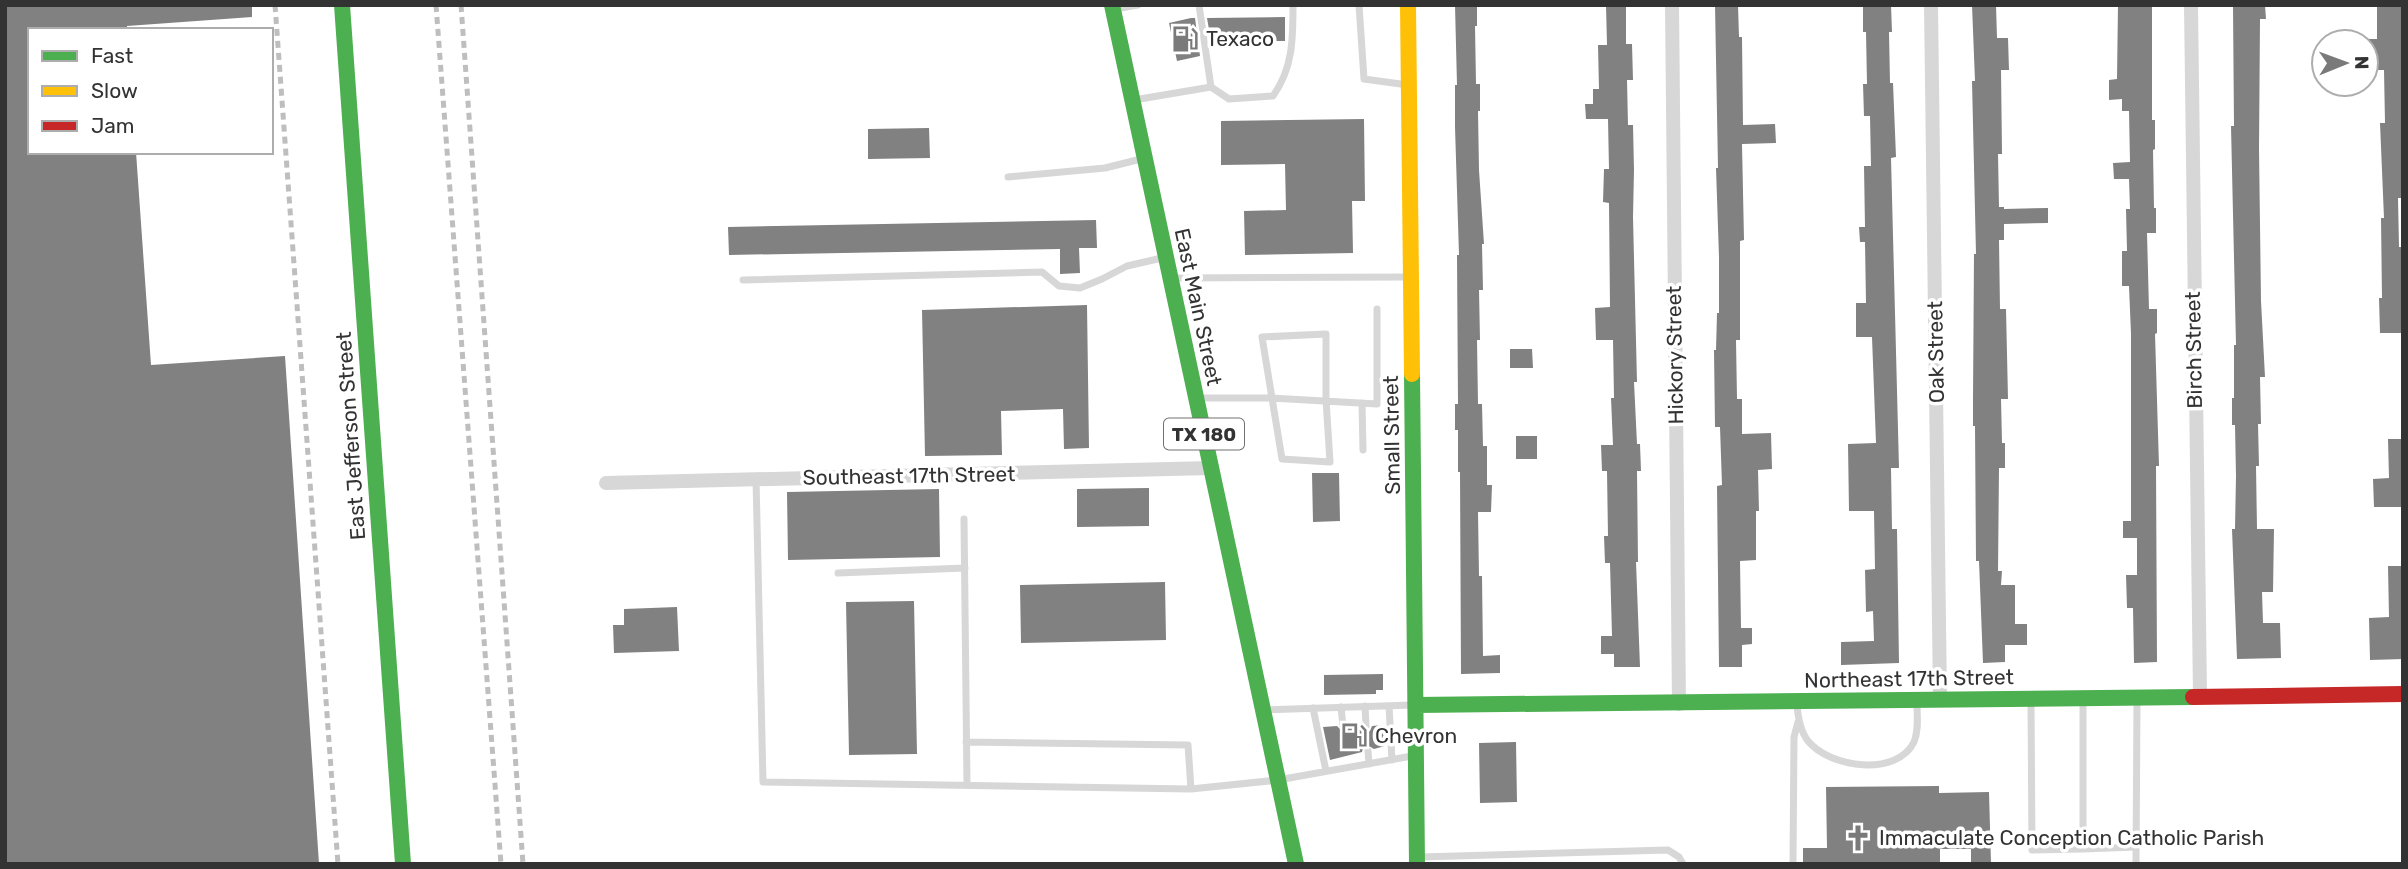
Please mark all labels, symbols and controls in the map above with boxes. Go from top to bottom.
fuel station icon: Texaco [1170,24,1200,54]
place label: Texaco [1206,26,1274,51]
legend [28,28,273,154]
north arrow [2310,28,2380,98]
text: Fast [91,43,133,68]
text: N [2350,56,2373,70]
text: Slow [91,78,138,103]
text: Jam [91,113,135,138]
street label: East Main Street [1170,226,1227,388]
street label: Hickory Street [1661,285,1688,425]
street label: Birch Street [2180,291,2207,409]
street label: Oak Street [1922,301,1949,403]
street label: East Jefferson Street [331,331,370,541]
street label: Small Street [1378,375,1405,495]
road number: TX 180 [1164,418,1244,449]
street label: Southeast 17th Street [802,461,1016,490]
street label: Northeast 17th Street [1804,664,2014,693]
fuel station icon: Chevron [1339,721,1369,751]
place label: Chevron [1375,723,1457,748]
church icon: Immaculate Conception Catholic Parish [1843,823,1873,853]
place label: Immaculate Conception Catholic Parish [1879,825,2264,850]

